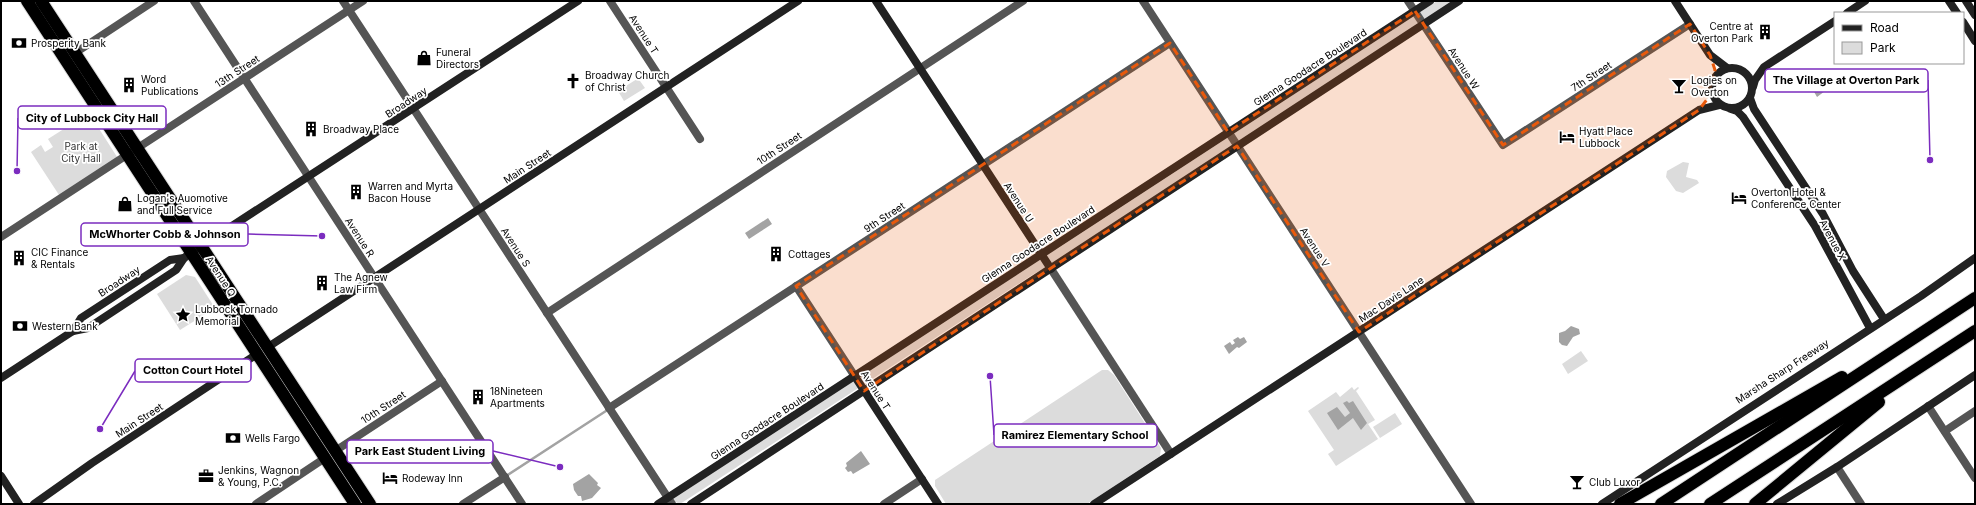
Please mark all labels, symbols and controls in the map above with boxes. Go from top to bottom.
street label: Avenue T [627,12,661,56]
legend [1834,12,1964,64]
place label: Centre at Overton Park [1691,20,1754,44]
text: Road [1870,20,1899,35]
building icon: Centre at Overton Park [1756,23,1774,41]
street label: Glenna Goodacre Boulevard [1251,26,1369,108]
bank icon: Prosperity Bank [10,34,28,52]
place label: Prosperity Bank [31,37,107,49]
text: Park [1870,40,1896,55]
street label: Avenue W [1446,45,1482,91]
place label: Funeral Directors [436,46,479,70]
shop icon: Funeral Directors [415,49,433,67]
street label: 13th Street [213,52,262,90]
street label: 7th Street [1568,58,1614,94]
place label: Broadway Church of Christ [585,69,670,93]
callout: The Village at Overton Park [1765,69,1928,92]
church icon: Broadway Church of Christ [564,72,582,90]
place label: Word Publications [141,73,199,97]
text: The Village at Overton Park [1773,73,1920,87]
place label: Logies on Overton [1691,74,1737,98]
building icon: Word Publications [120,76,138,94]
bar icon: Logies on Overton [1670,77,1688,95]
street label: Broadway [383,84,429,120]
callout: City of Lubbock City Hall [18,106,166,129]
text: City of Lubbock City Hall [26,111,158,125]
building icon: Broadway Place [302,120,320,138]
place label: Broadway Place [323,123,399,135]
place label: Hyatt Place Lubbock [1579,125,1633,149]
hotel icon: Hyatt Place Lubbock [1558,128,1576,146]
street label: 10th Street [754,129,804,167]
park label: Park at City Hall [61,140,101,164]
street label: Main Street [501,146,554,186]
place label: Warren and Myrta Bacon House [368,180,453,204]
street label: Avenue U [1002,180,1036,224]
building icon: Warren and Myrta Bacon House [347,183,365,201]
place label: Overton Hotel & Conference Center [1751,186,1841,210]
hotel icon: Overton Hotel & Conference Center [1730,189,1748,207]
place label: Logan's Auomotive and Full Service [137,192,228,216]
shop icon: Logan's Auomotive and Full Service [116,195,134,213]
street label: 9th Street [861,199,907,235]
street label: Glenna Goodacre Boulevard [979,203,1097,285]
street label: Avenue R [343,215,377,259]
street label: Avenue X [1817,217,1849,263]
callout: McWhorter Cobb & Johnson [81,223,248,246]
street label: Avenue S [499,225,533,269]
street label: Avenue V [1298,225,1332,269]
text: McWhorter Cobb & Johnson [89,227,241,241]
building icon: Cottages [767,245,785,263]
place label: CIC Finance & Rentals [31,246,89,270]
place label: Cottages [788,248,831,260]
building icon: CIC Finance & Rentals [10,249,28,267]
street label: Avenue Q [204,254,239,299]
street label: Broadway [96,263,142,299]
place label: The Agnew Law Firm [334,271,388,295]
street label: Mac Davis Lane [1356,273,1426,324]
building icon: The Agnew Law Firm [313,274,331,292]
place label: Lubbock Tornado Memorial [195,303,278,327]
place icon: Lubbock Tornado Memorial [174,306,192,324]
bank icon: Western Bank [11,317,29,335]
place label: Western Bank [32,320,98,332]
street label: Marsha Sharp Freeway [1733,336,1831,406]
callout: Cotton Court Hotel [135,359,251,382]
text: Cotton Court Hotel [143,363,243,377]
street label: Avenue T [859,368,893,412]
street label: Glenna Goodacre Boulevard [708,380,826,462]
place label: 18Nineteen Apartments [490,385,545,409]
street label: 10th Street [358,388,408,426]
building icon: 18Nineteen Apartments [469,388,487,406]
street label: Main Street [113,400,166,440]
callout: Ramirez Elementary School [994,424,1157,447]
text: Ramirez Elementary School [1001,428,1149,442]
bank icon: Wells Fargo [224,429,242,447]
place label: Wells Fargo [245,432,300,444]
callout: Park East Student Living [347,440,493,463]
text: Park East Student Living [355,444,485,458]
place label: Jenkins, Wagnon & Young, P.C. [218,464,299,488]
office icon: Jenkins, Wagnon & Young, P.C. [197,467,215,485]
hotel icon: Rodeway Inn [381,469,399,487]
place label: Rodeway Inn [402,472,463,484]
bar icon: Club Luxor [1568,473,1586,491]
place label: Club Luxor [1589,476,1640,488]

